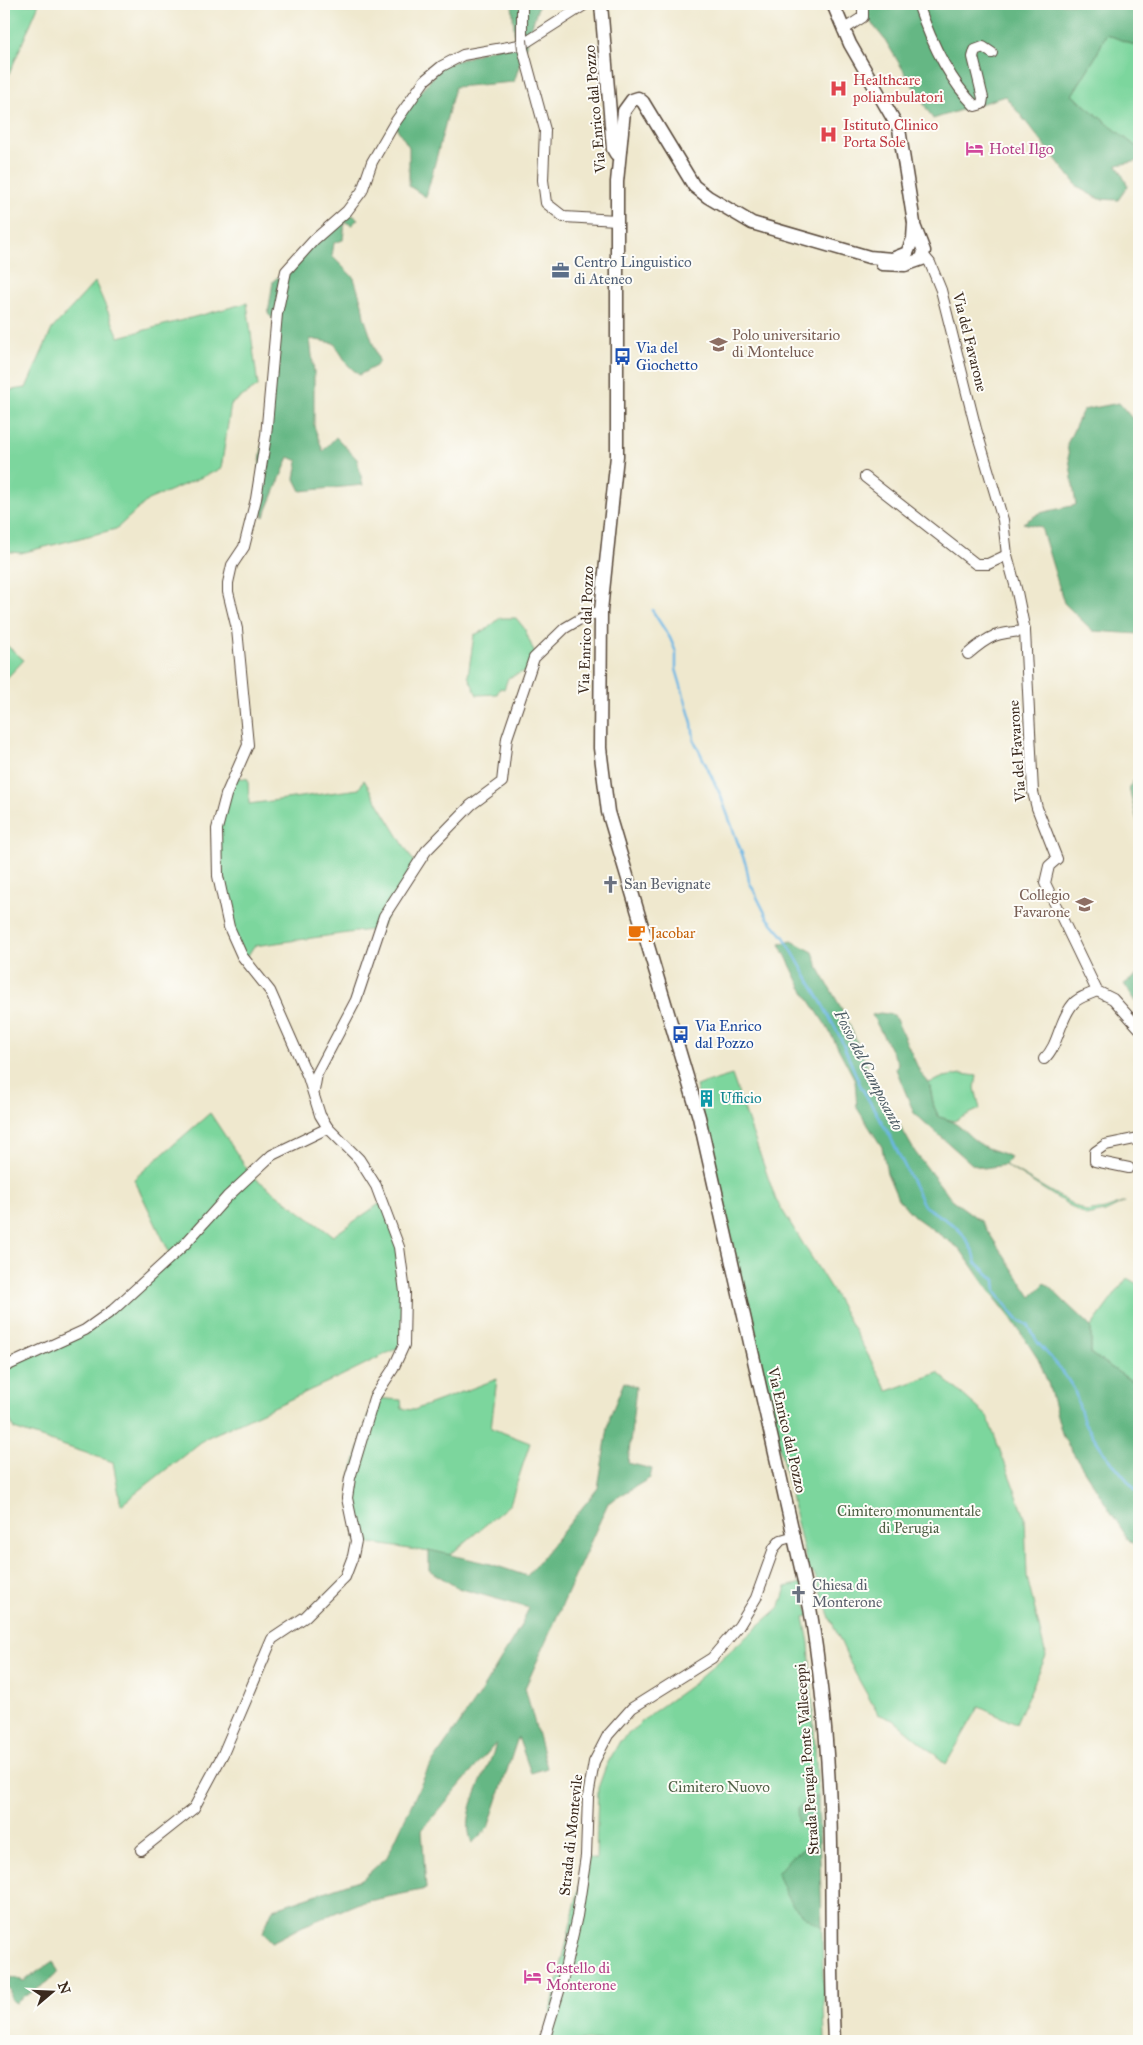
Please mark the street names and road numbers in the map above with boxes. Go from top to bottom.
street label: Via Enrico dal Pozzo [580,44,610,175]
street label: Via del Favarone [949,289,991,394]
street label: Via Enrico dal Pozzo [575,565,597,696]
street label: Via del Favarone [1004,700,1030,803]
street label: Via Enrico dal Pozzo [764,1364,810,1495]
street label: Strada Perugia Ponte Valleceppi [791,1662,823,1856]
street label: Strada di Montevile [556,1773,586,1897]

